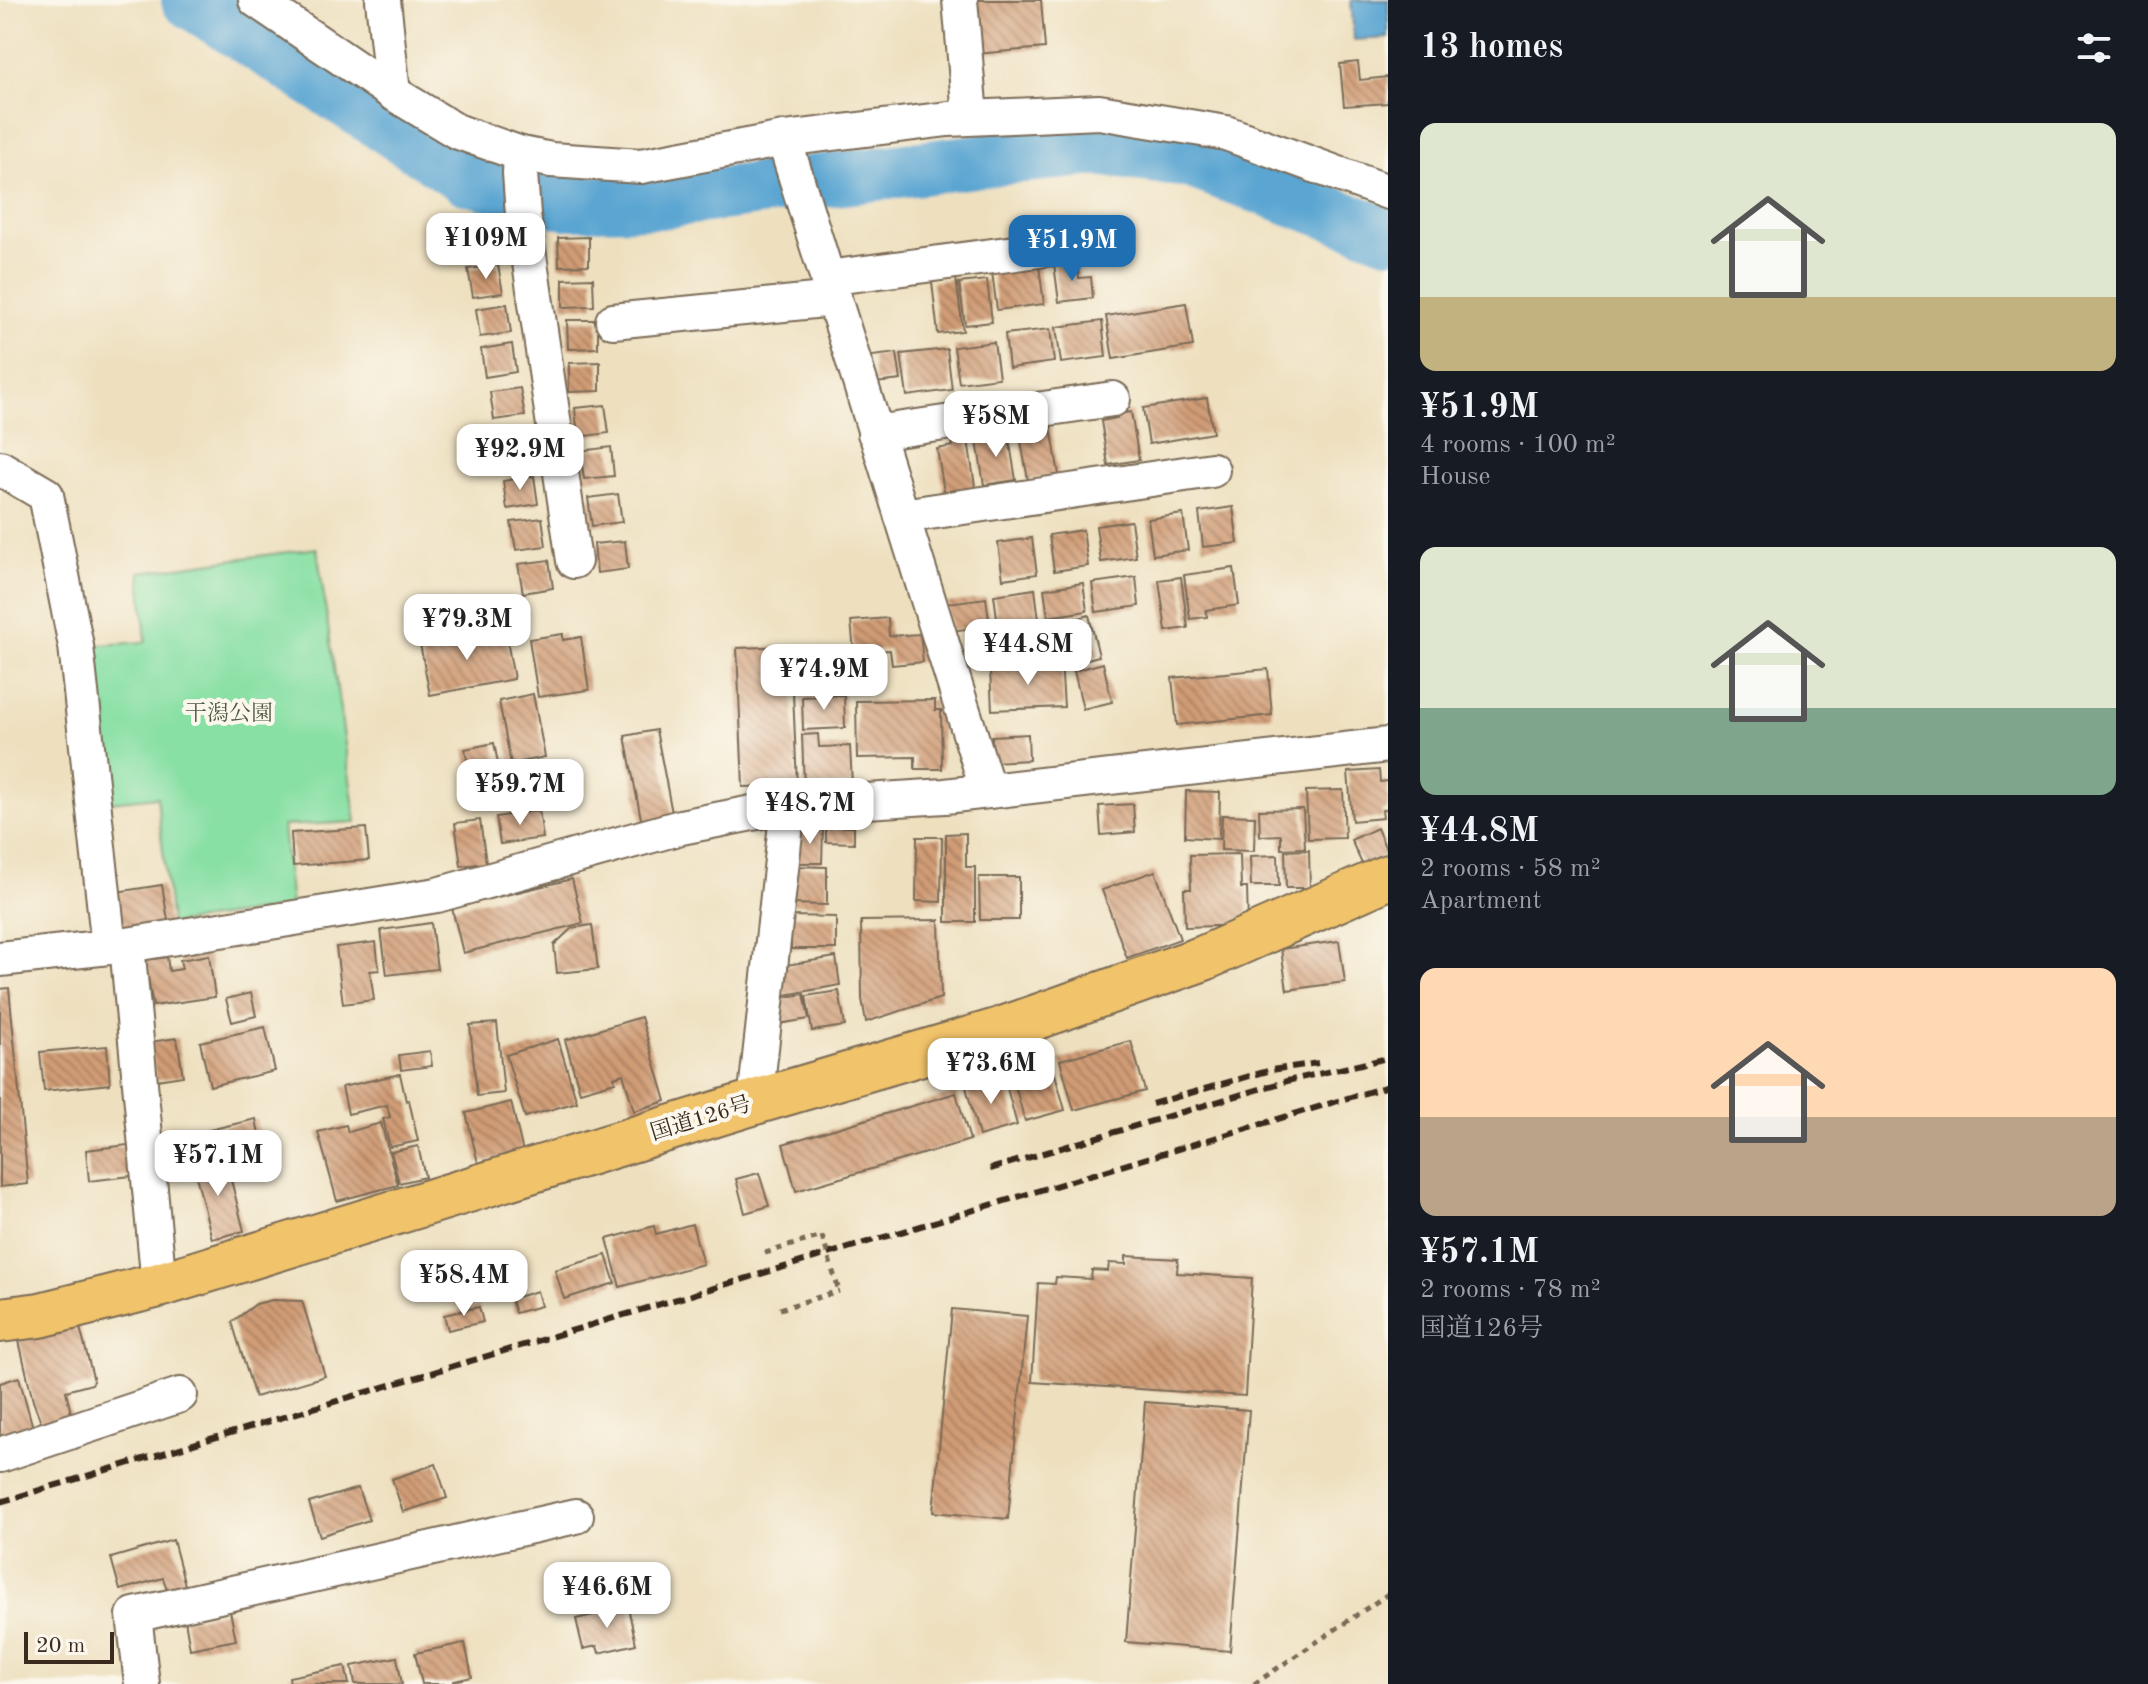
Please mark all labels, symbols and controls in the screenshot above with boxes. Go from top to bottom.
icon: filters [2072,26,2116,70]
text: 13 homes [1420,31,1563,65]
icon: home [1696,175,1840,319]
pin: ¥109M [430,213,542,281]
pin: ¥51.9M [1007,215,1137,283]
text: ¥109M [444,226,528,252]
text: ¥51.9M [1027,228,1117,254]
pin: ¥58M [949,391,1043,459]
text: ¥51.9M [1420,391,1539,425]
text: ¥58M [962,404,1030,430]
pin: ¥92.9M [455,424,585,492]
text: 4 rooms · 100 m² [1420,432,1616,458]
text: ¥92.9M [475,437,565,463]
text: House [1420,464,1491,490]
pin: ¥79.3M [402,594,532,662]
icon: home [1696,599,1840,743]
text: ¥79.3M [422,607,512,633]
pin: ¥44.8M [963,619,1093,687]
text: ¥44.8M [983,632,1073,658]
pin: ¥74.9M [759,644,889,712]
text: ¥74.9M [779,657,869,683]
park label: 干潟公園 [185,701,273,725]
pin: ¥59.7M [455,759,585,827]
text: ¥59.7M [475,772,565,798]
pin: ¥48.7M [745,778,875,846]
text: ¥48.7M [765,791,855,817]
text: ¥44.8M [1420,815,1539,849]
text: 2 rooms · 58 m² [1420,856,1601,882]
text: Apartment [1420,888,1542,914]
icon: home [1696,1020,1840,1164]
pin: ¥73.6M [926,1038,1056,1106]
text: ¥73.6M [946,1051,1036,1077]
street label: 国道126号 [647,1091,754,1145]
pin: ¥57.1M [153,1130,283,1198]
text: ¥57.1M [173,1143,263,1169]
text: ¥57.1M [1420,1236,1539,1270]
pin: ¥58.4M [399,1250,529,1318]
text: ¥58.4M [419,1263,509,1289]
text: 2 rooms · 78 m² [1420,1277,1601,1303]
text: 国道126号 [1420,1316,1543,1342]
pin: ¥46.6M [542,1562,672,1630]
text: ¥46.6M [562,1575,652,1601]
scale bar [24,1628,114,1664]
text: 20 m [36,1635,85,1657]

